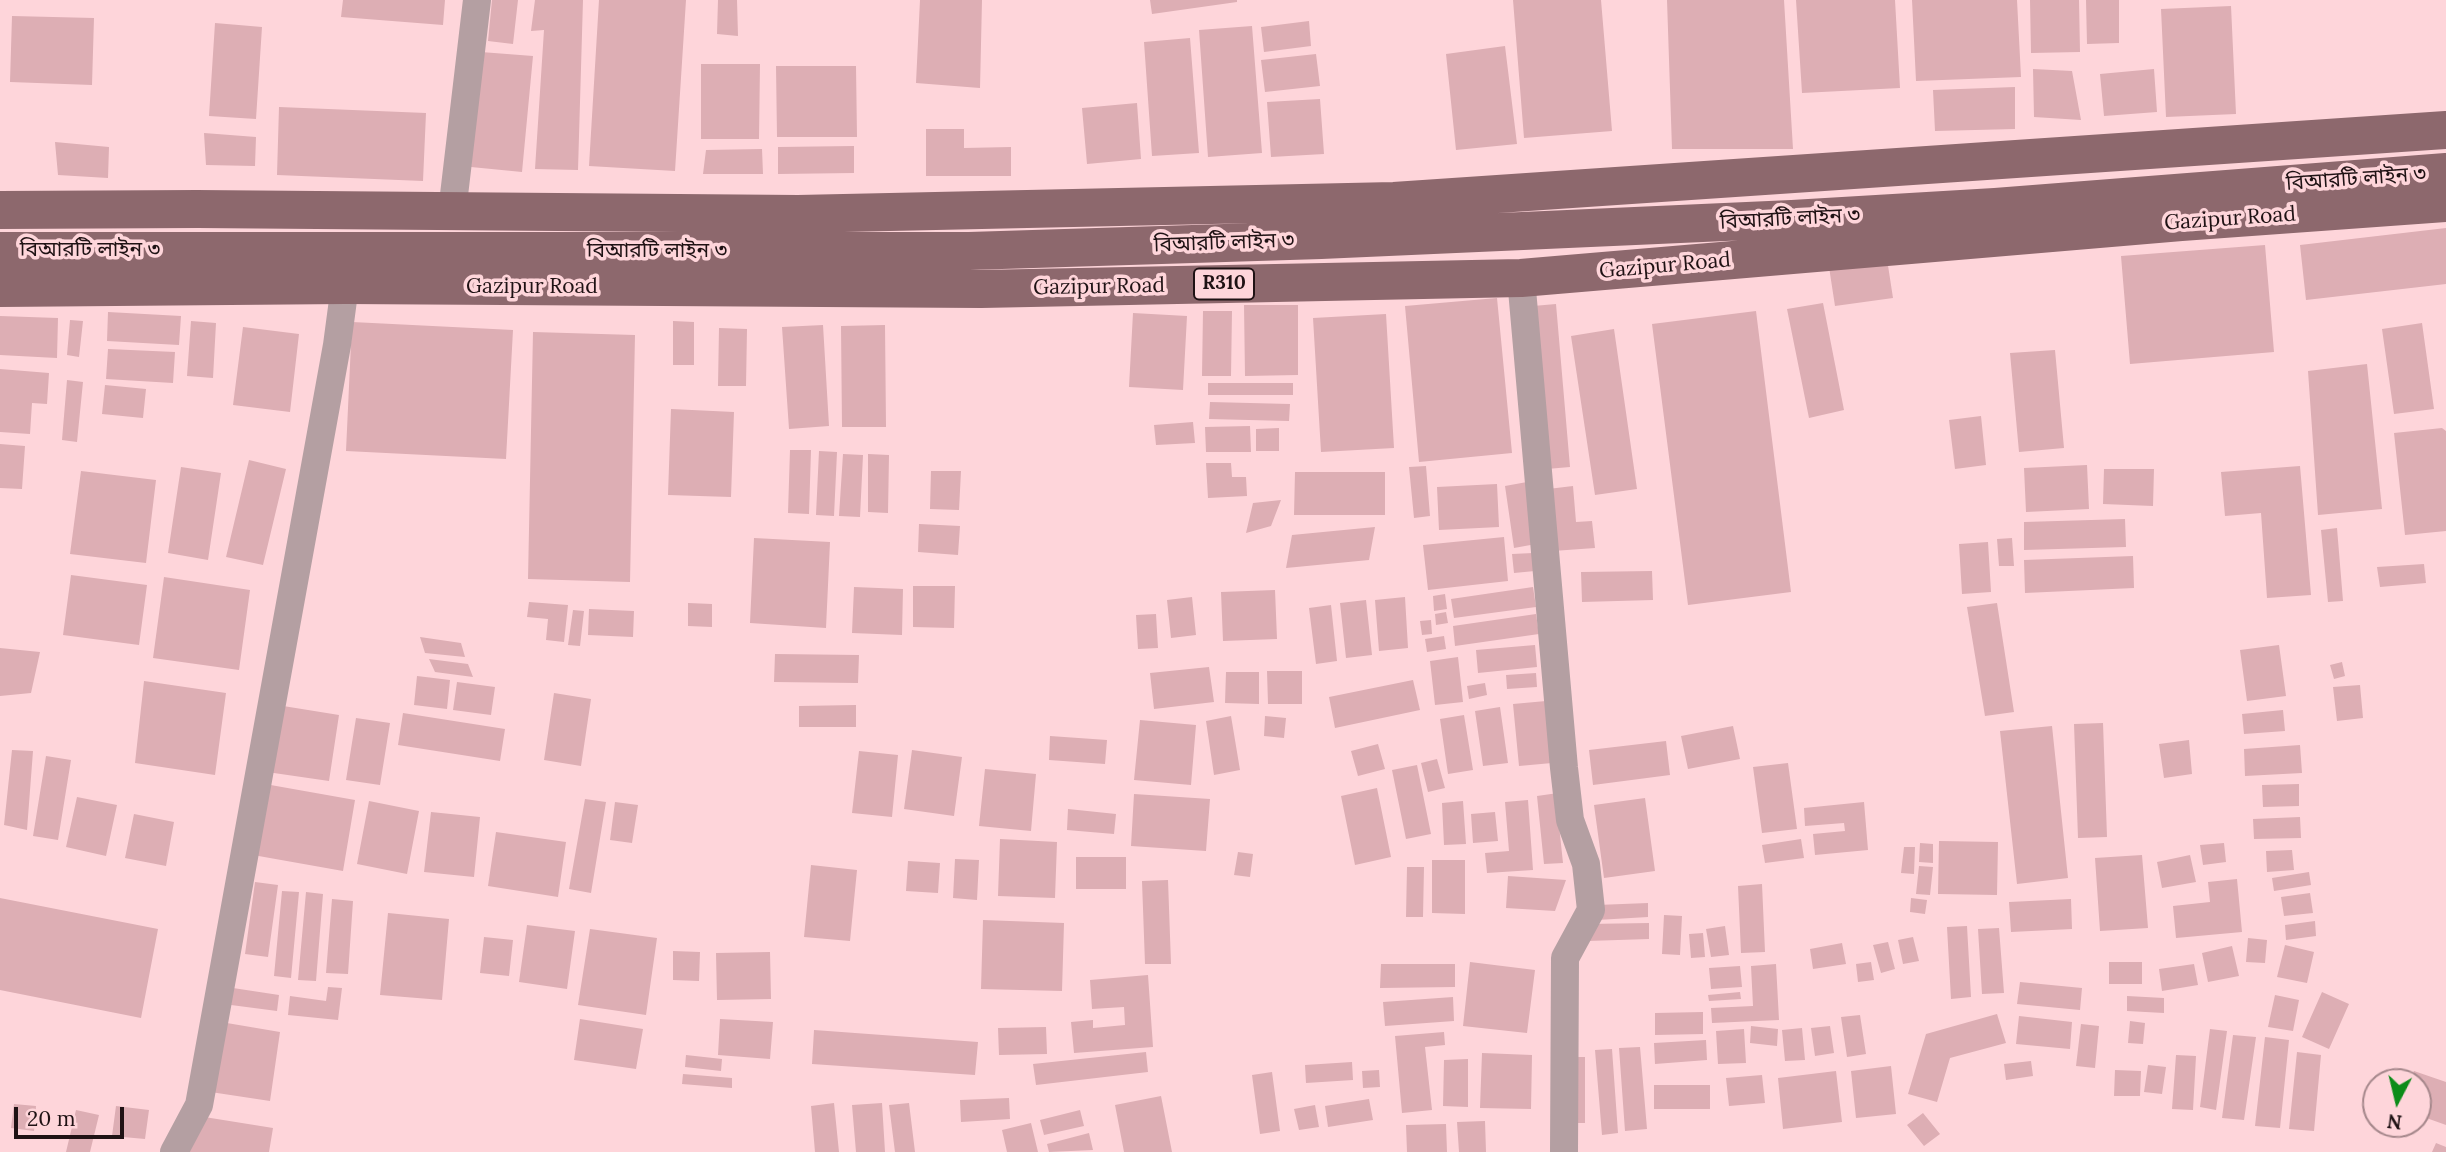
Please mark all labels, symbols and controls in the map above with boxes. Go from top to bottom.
street label: বিআরটি লাইন ৩ [2285,162,2427,196]
street label: Gazipur Road [2163,202,2297,236]
street label: বিআরটি লাইন ৩ [1719,203,1861,235]
street label: বিআরটি লাইন ৩ [1153,228,1295,258]
street label: বিআরটি লাইন ৩ [20,237,160,263]
street label: বিআরটি লাইন ৩ [587,238,727,264]
street label: Gazipur Road [1598,248,1732,284]
road number: R310 [1194,268,1254,300]
street label: Gazipur Road [1033,273,1165,301]
street label: Gazipur Road [466,274,598,300]
north arrow [2362,1068,2432,1138]
scale bar [18,1092,128,1136]
text: 20 m [27,1105,76,1132]
text: N [2386,1109,2403,1135]

